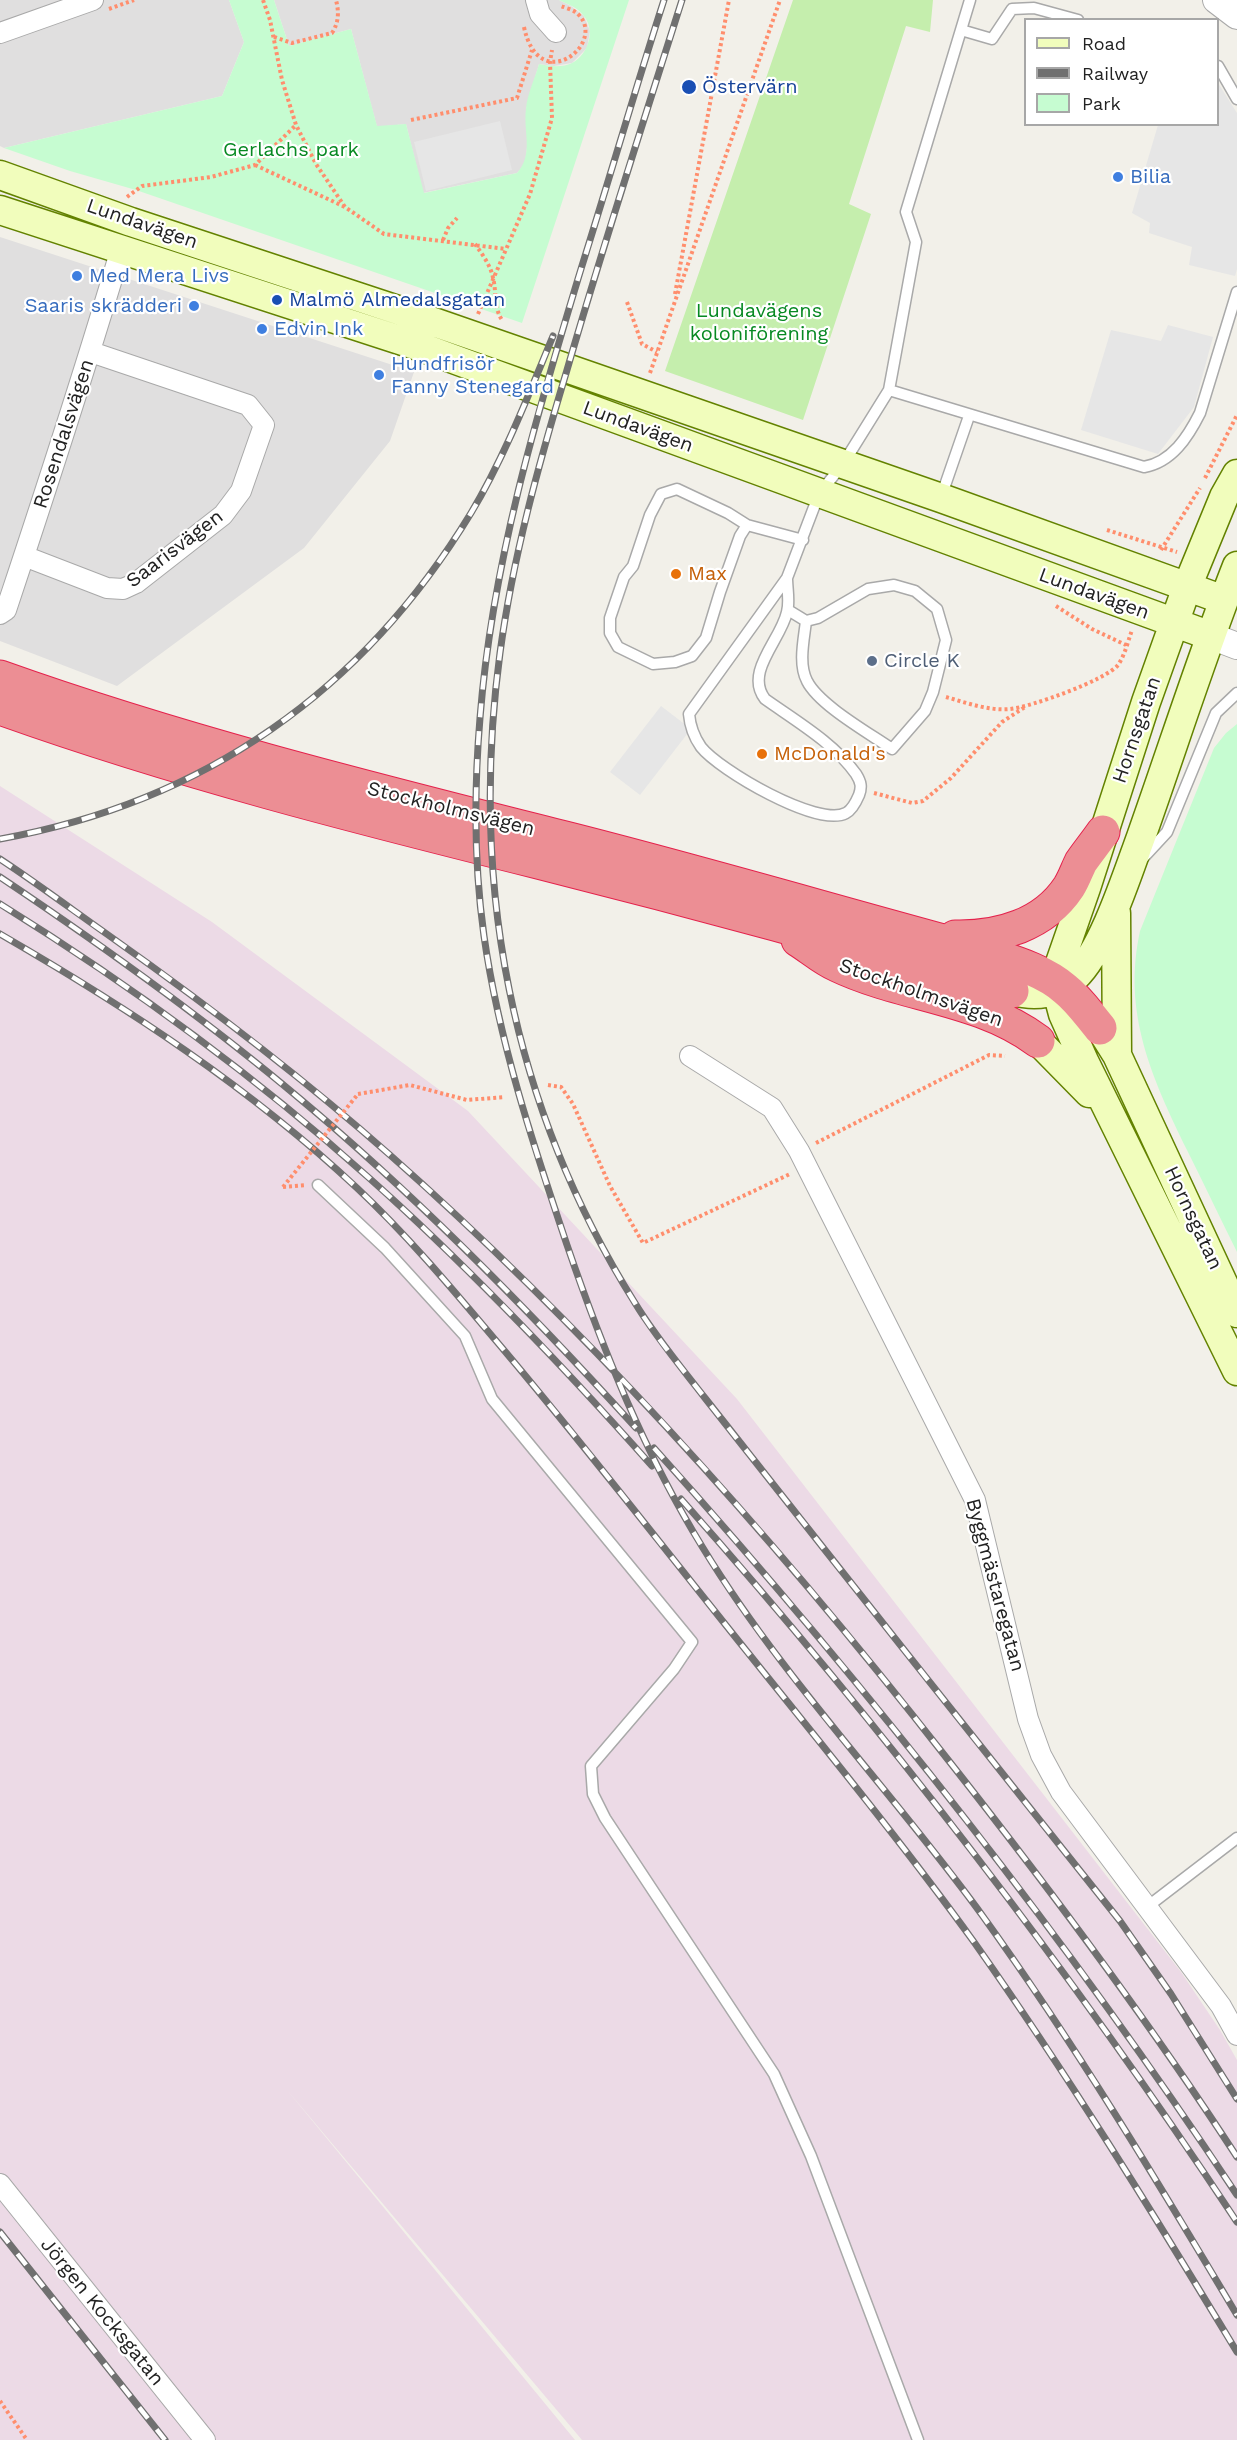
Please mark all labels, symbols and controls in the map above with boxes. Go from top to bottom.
legend [1024,18,1219,126]
text: Road [1082,33,1126,54]
text: Railway [1082,63,1148,84]
place label: Östervärn [702,75,798,99]
marker: Östervärn [680,78,698,96]
text: Park [1082,93,1121,114]
park label: Gerlachs park [223,138,359,162]
place label: Bilia [1130,165,1171,189]
marker: Bilia [1111,170,1125,184]
street label: Lundavägen [83,194,201,254]
place label: Med Mera Livs [89,264,229,288]
marker: Med Mera Livs [70,269,84,283]
place label: Malmö Almedalsgatan [289,288,505,312]
marker: Malmö Almedalsgatan [270,293,284,307]
place label: Saaris skrädderi [25,294,182,318]
marker: Saaris skrädderi [187,299,201,313]
park label: Lundavägens koloniförening [690,299,828,346]
place label: Edvin Ink [274,317,363,341]
marker: Edvin Ink [255,322,269,336]
place label: Hundfrisör Fanny Stenegard [391,352,554,399]
street label: Rosendalsvägen [29,356,99,512]
marker: Hundfrisör Fanny Stenegard [372,368,386,382]
street label: Lundavägen [579,396,697,458]
street label: Saarisvägen [122,505,228,593]
place label: Max [688,562,727,586]
street label: Lundavägen [1035,563,1153,625]
marker: Max [669,567,683,581]
place label: Circle K [884,649,960,673]
marker: Circle K [865,654,879,668]
street label: Hornsgatan [1108,674,1166,786]
place label: McDonald's [774,742,886,766]
marker: McDonald's [755,747,769,761]
street label: Stockholmsvägen [365,777,537,841]
street label: Stockholmsvägen [836,954,1006,1032]
street label: Hornsgatan [1159,1163,1227,1273]
street label: Byggmästaregatan [960,1496,1030,1674]
street label: Jörgen Kocksgatan [35,2233,169,2391]

